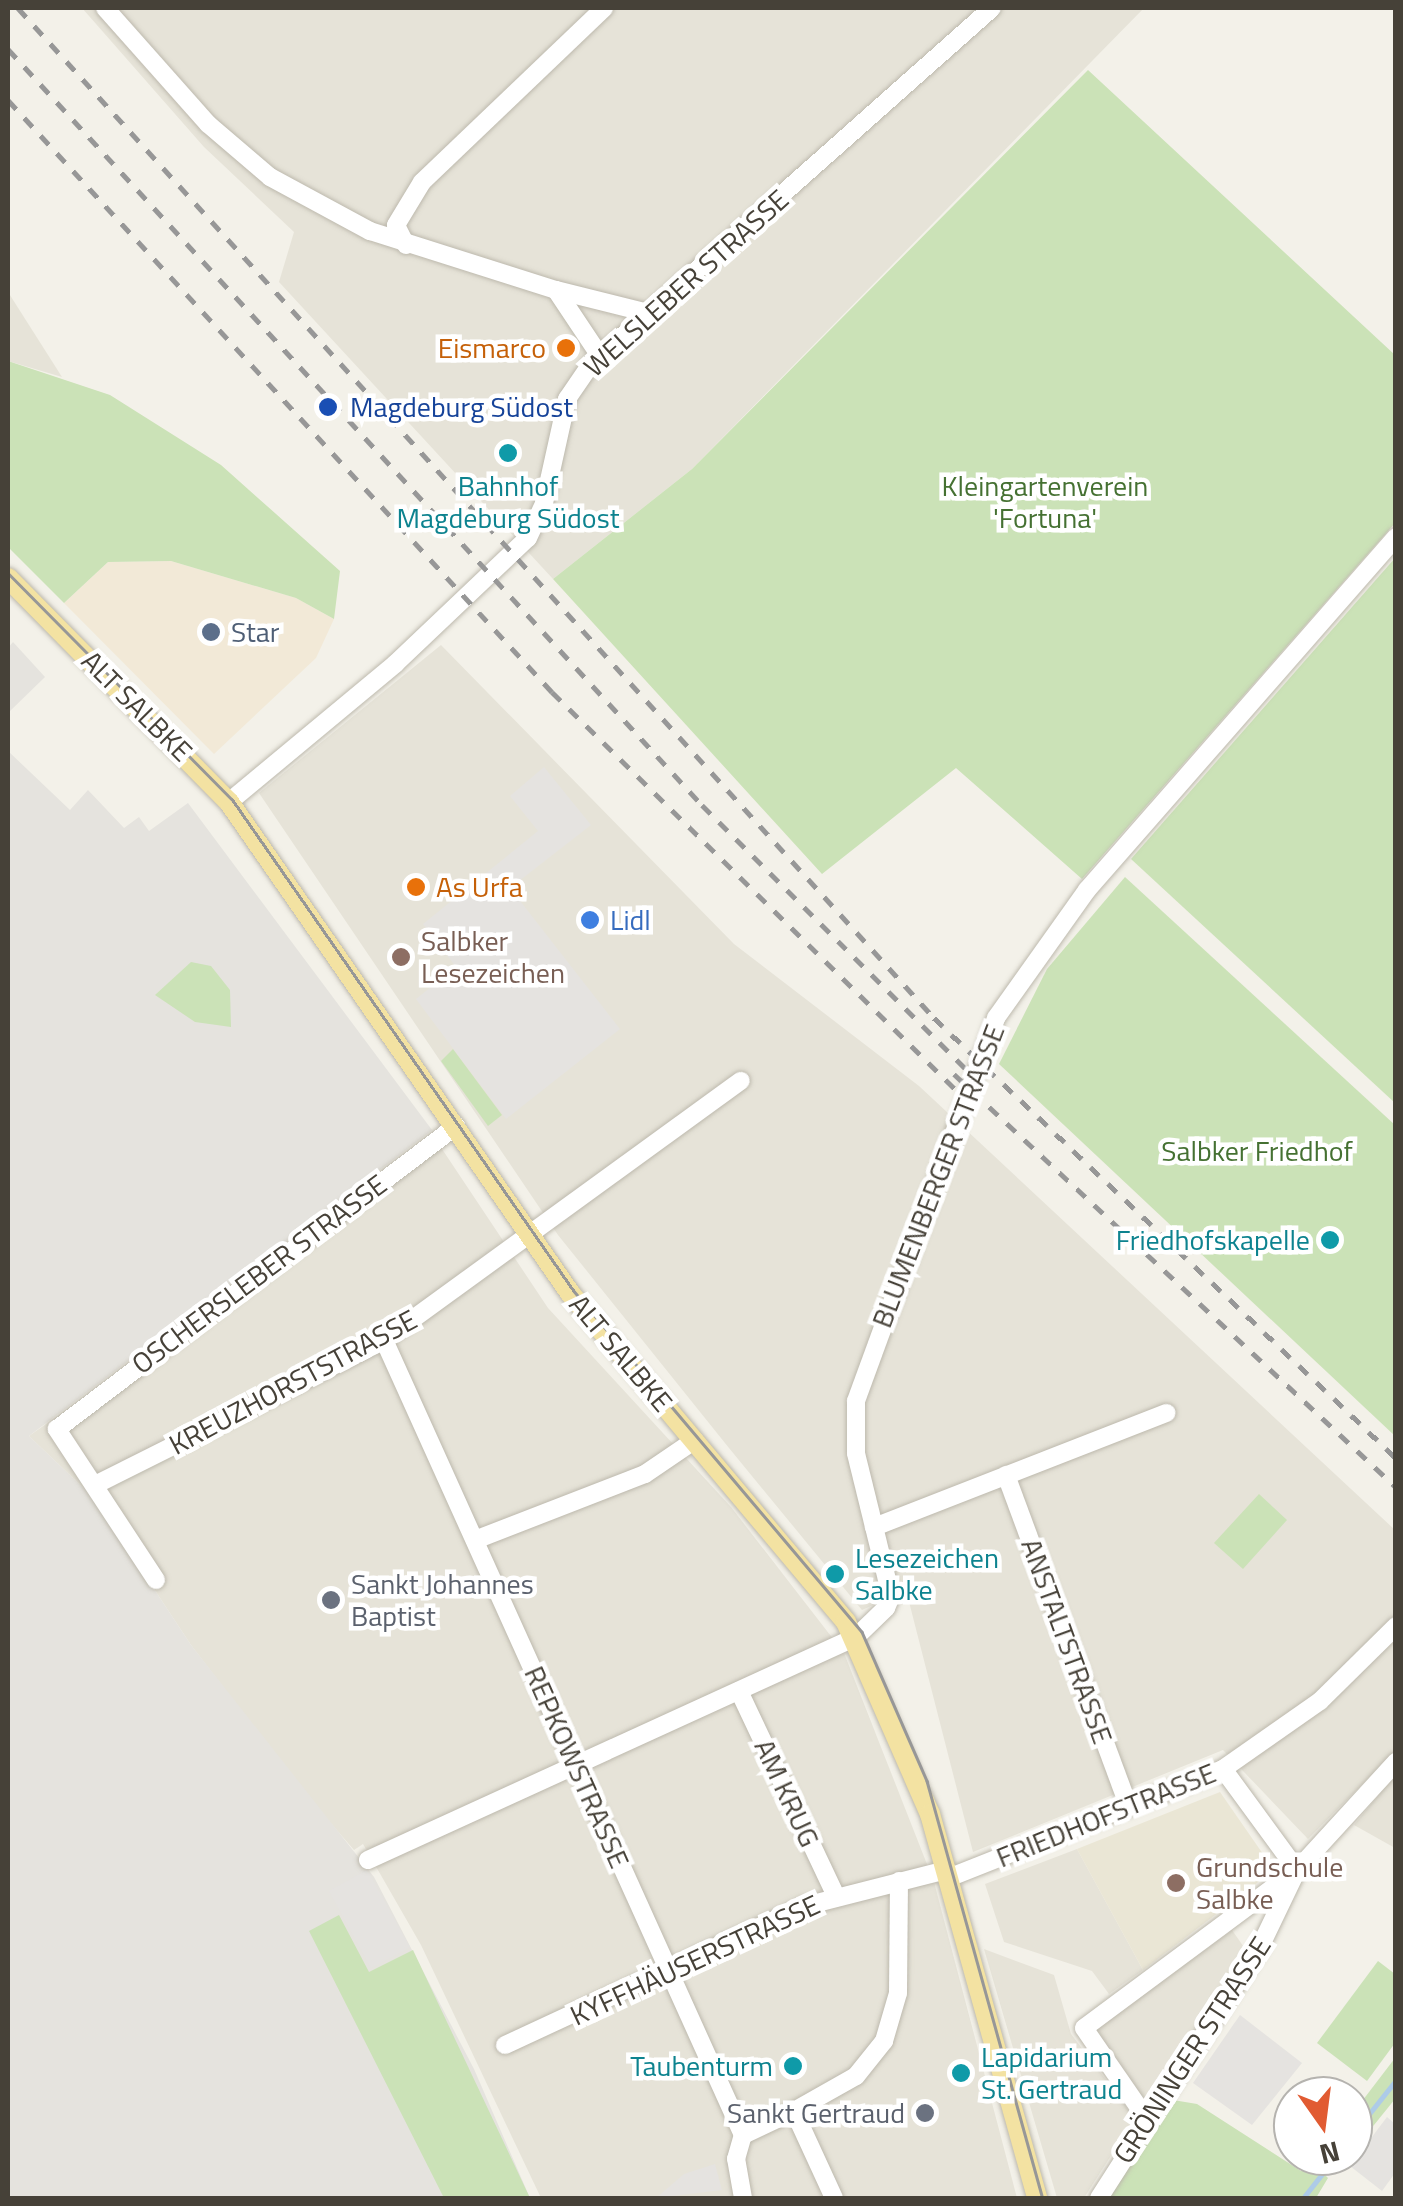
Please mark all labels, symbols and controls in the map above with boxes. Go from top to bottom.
street label: WELSLEBER STRASSE [577,182,795,384]
place label: Eismarco [438,331,546,365]
marker: Eismarco [555,337,577,359]
place label: Magdeburg Südost [350,390,573,424]
marker: Magdeburg Südost [315,394,341,420]
marker: Bahnhof Magdeburg Südost [497,442,519,464]
place label: Bahnhof Magdeburg Südost [396,469,620,535]
park label: Kleingartenverein 'Fortuna' [942,469,1148,535]
place label: Star [231,615,279,649]
marker: Star [200,621,222,643]
street label: ALT SALBKE [75,644,199,768]
place label: As Urfa [436,870,523,904]
marker: As Urfa [405,876,427,898]
place label: Lidl [610,903,651,937]
marker: Lidl [579,909,601,931]
place label: Salbker Lesezeichen [421,924,565,990]
marker: Salbker Lesezeichen [390,946,412,968]
street label: BLUMENBERGER STRASSE [865,1020,1011,1332]
park label: Salbker Friedhof [1161,1134,1353,1168]
street label: OSCHERSLEBER STRASSE [125,1167,393,1381]
place label: Friedhofskapelle [1116,1223,1310,1257]
marker: Friedhofskapelle [1319,1229,1341,1251]
street label: ALT SALBKE [562,1288,680,1418]
street label: KREUZHORSTSTRASSE [163,1302,423,1462]
street label: ANSTALTSTRASSE [1014,1534,1120,1748]
place label: Lesezeichen Salbke [855,1541,999,1607]
marker: Lesezeichen Salbke [824,1563,846,1585]
place label: Sankt Johannes Baptist [351,1567,534,1633]
marker: Sankt Johannes Baptist [320,1589,342,1611]
street label: REPKOWSTRASSE [517,1661,637,1873]
street label: AM KRUG [748,1734,826,1852]
street label: FRIEDHOFSTRASSE [991,1756,1221,1874]
place label: Grundschule Salbke [1196,1850,1343,1916]
marker: Grundschule Salbke [1165,1872,1187,1894]
street label: KYFFHÄUSERSTRASSE [565,1887,825,2033]
street label: GRÖNINGER STRASSE [1106,1931,1278,2169]
place label: Lapidarium St. Gertraud [981,2040,1122,2106]
place label: Taubenturm [630,2049,773,2083]
marker: Taubenturm [782,2055,804,2077]
marker: Lapidarium St. Gertraud [950,2062,972,2084]
north arrow [1273,2076,1373,2176]
place label: Sankt Gertraud [727,2096,905,2130]
marker: Sankt Gertraud [914,2102,936,2124]
text: N [1315,2130,1345,2177]

